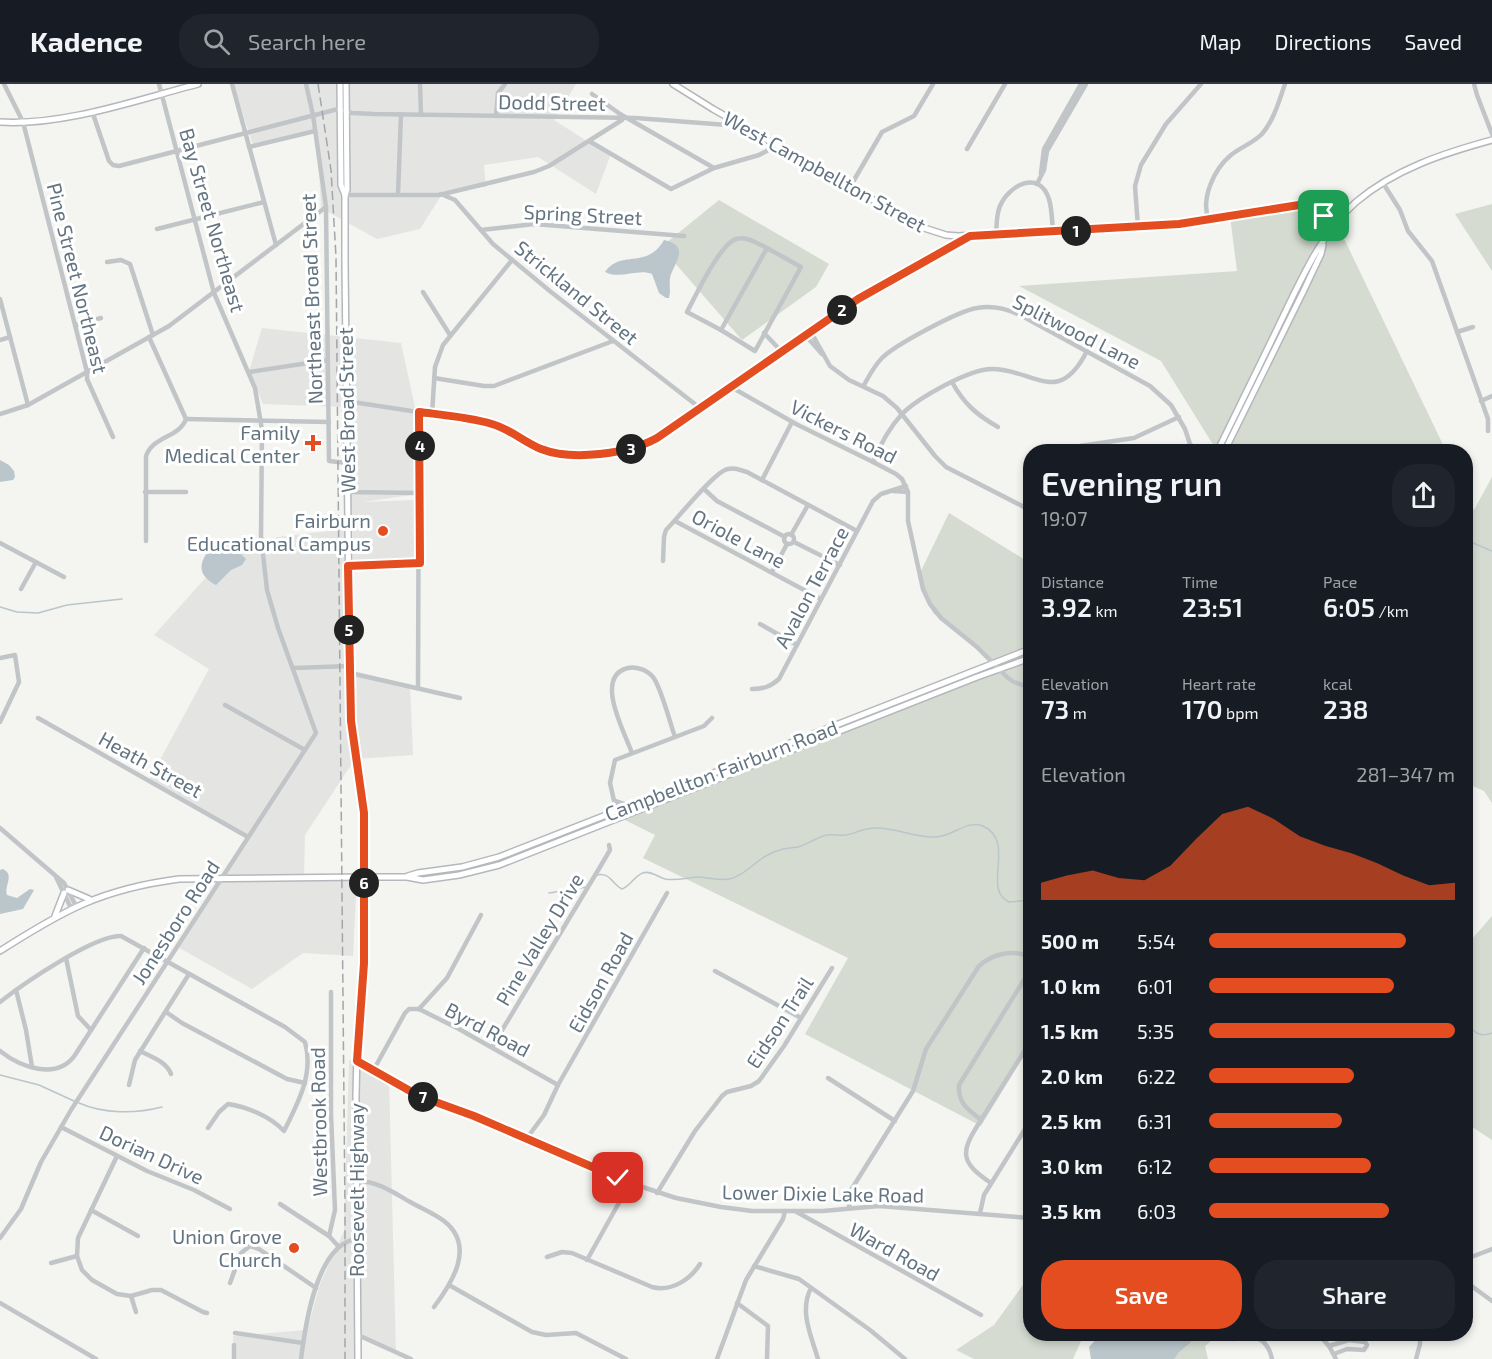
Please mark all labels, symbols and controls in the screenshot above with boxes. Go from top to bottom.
search box [179,14,599,68]
text: Kadence [30,24,143,58]
icon: search [200,25,233,58]
text: Search here [248,28,366,54]
text: Map [1199,29,1242,54]
text: Directions [1275,29,1371,54]
text: Saved [1404,29,1462,54]
street label: Dodd Street [498,89,606,115]
street label: West Campbellton Street [720,105,931,237]
street label: Bay Street Northeast [175,125,251,315]
street label: Pine Street Northeast [43,180,113,376]
pin [1298,190,1349,241]
street label: Northeast Broad Street [295,193,327,405]
street label: Spring Street [523,199,643,229]
icon: arrive [1307,199,1340,232]
pin: 1 [1061,216,1091,246]
text: 1 [1073,221,1079,240]
street label: Strickland Street [511,235,644,349]
street label: Splitwood Lane [1009,289,1145,373]
pin: 2 [827,295,857,325]
text: 2 [837,300,847,319]
street label: West Broad Street [333,327,359,493]
street label: Vickers Road [787,394,901,468]
place label: Family Medical Center [165,420,300,467]
pin: 4 [405,431,435,461]
marker: Family Medical Center [304,434,322,452]
pin: 3 [616,434,646,464]
text: 4 [415,436,425,455]
text: 3 [626,439,636,458]
text: Evening run [1041,463,1222,503]
button: share [1392,464,1455,527]
street label: Oriole Lane [688,503,790,573]
text: 19:07 [1041,506,1087,530]
place label: Fairburn Educational Campus [187,508,371,555]
street label: Avalon Terrace [769,522,853,652]
marker: Fairburn Educational Campus [376,524,390,538]
text: Distance [1041,572,1104,591]
text: Time [1182,572,1218,591]
text: Pace [1323,572,1357,591]
text: 3.92 [1041,591,1092,622]
text: 23:51 [1182,591,1243,622]
text: 6:05 [1323,591,1375,622]
text: km [1092,601,1118,620]
text: /km [1375,601,1409,620]
pin: 5 [334,615,364,645]
text: 5 [345,620,353,639]
text: Elevation [1041,674,1109,693]
text: Heart rate [1182,674,1256,693]
text: kcal [1323,674,1352,693]
text: 73 [1041,693,1069,724]
text: 170 [1182,693,1223,724]
text: 238 [1323,693,1369,724]
text: m [1069,703,1087,722]
text: bpm [1223,703,1259,722]
street label: Campbellton Fairburn Road [601,714,841,826]
street label: Heath Street [95,726,207,802]
text: Elevation [1041,762,1126,786]
text: 281–347 m [1356,762,1455,786]
street label: Jonesboro Road [126,855,224,989]
pin: 6 [349,868,379,898]
street label: Pine Valley Drive [490,868,588,1010]
text: 6 [359,873,369,892]
street label: Eidson Road [563,928,637,1036]
text: 500 m [1041,929,1099,953]
text: 5:54 [1137,929,1175,953]
street label: Eidson Trail [740,972,818,1072]
text: 1.0 km [1041,974,1100,998]
text: 6:01 [1137,974,1173,998]
street label: Byrd Road [441,997,535,1061]
text: 1.5 km [1041,1019,1099,1043]
text: 5:35 [1137,1019,1174,1043]
street label: Westbrook Road [305,1047,331,1197]
text: 2.0 km [1041,1064,1103,1088]
text: 6:22 [1137,1064,1176,1088]
pin: 7 [408,1082,438,1112]
text: 7 [419,1087,427,1106]
street label: Roosevelt Highway [344,1103,368,1277]
text: 2.5 km [1041,1109,1102,1133]
text: 6:31 [1137,1109,1172,1133]
street label: Dorian Drive [96,1119,208,1189]
pin [592,1152,643,1203]
text: 3.0 km [1041,1154,1103,1178]
text: 6:12 [1137,1154,1172,1178]
icon: check [601,1161,634,1194]
street label: Lower Dixie Lake Road [722,1179,924,1207]
text: 3.5 km [1041,1199,1101,1223]
text: 6:03 [1137,1199,1176,1223]
street label: Ward Road [846,1216,944,1286]
place label: Union Grove Church [172,1224,282,1271]
marker: Union Grove Church [287,1241,301,1255]
button: Save [1041,1260,1242,1329]
button: Share [1254,1260,1455,1329]

